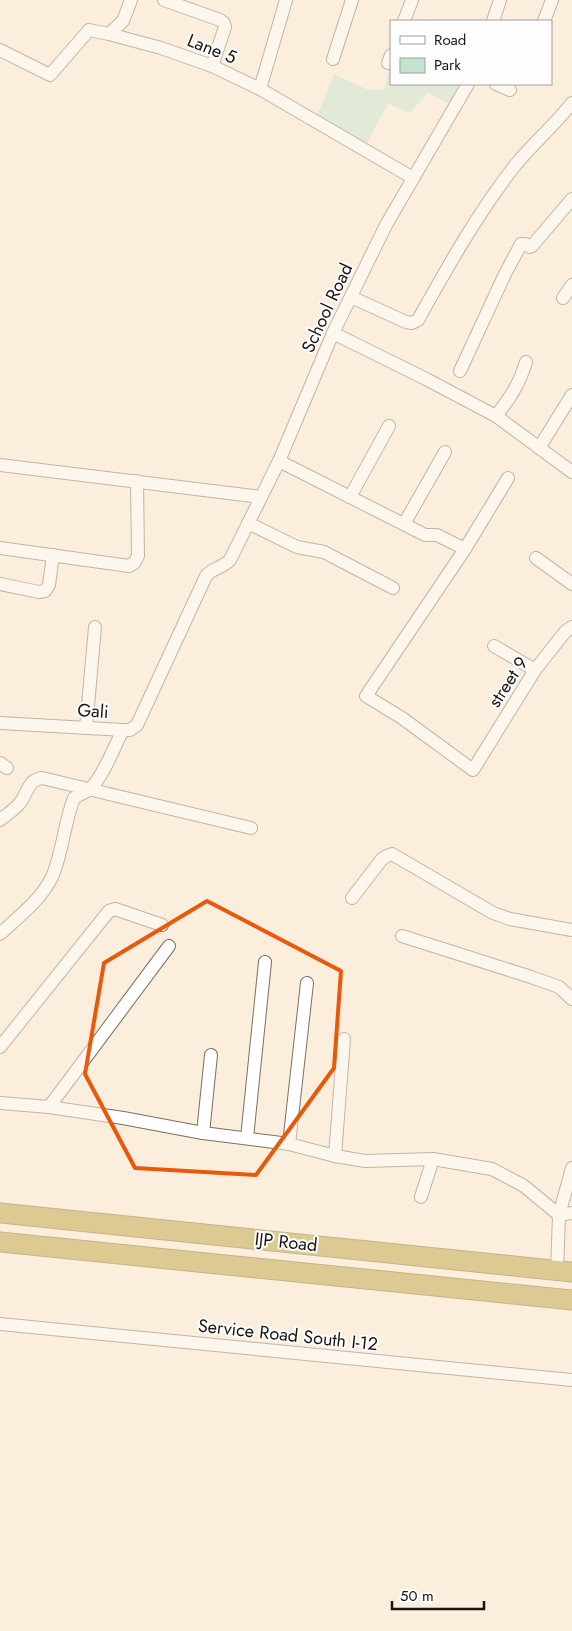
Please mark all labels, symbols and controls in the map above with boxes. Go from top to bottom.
legend [390,20,552,85]
street label: Lane 5 [183,27,241,71]
text: Road [434,29,466,51]
text: Park [434,54,461,76]
street label: School Road [295,259,359,357]
street label: street 9 [482,651,534,713]
street label: Gali [76,697,110,725]
street label: IJP Road [253,1226,319,1258]
street label: Service Road South I-12 [197,1313,379,1357]
scale bar [392,1578,484,1610]
text: 50 m [400,1585,434,1607]

